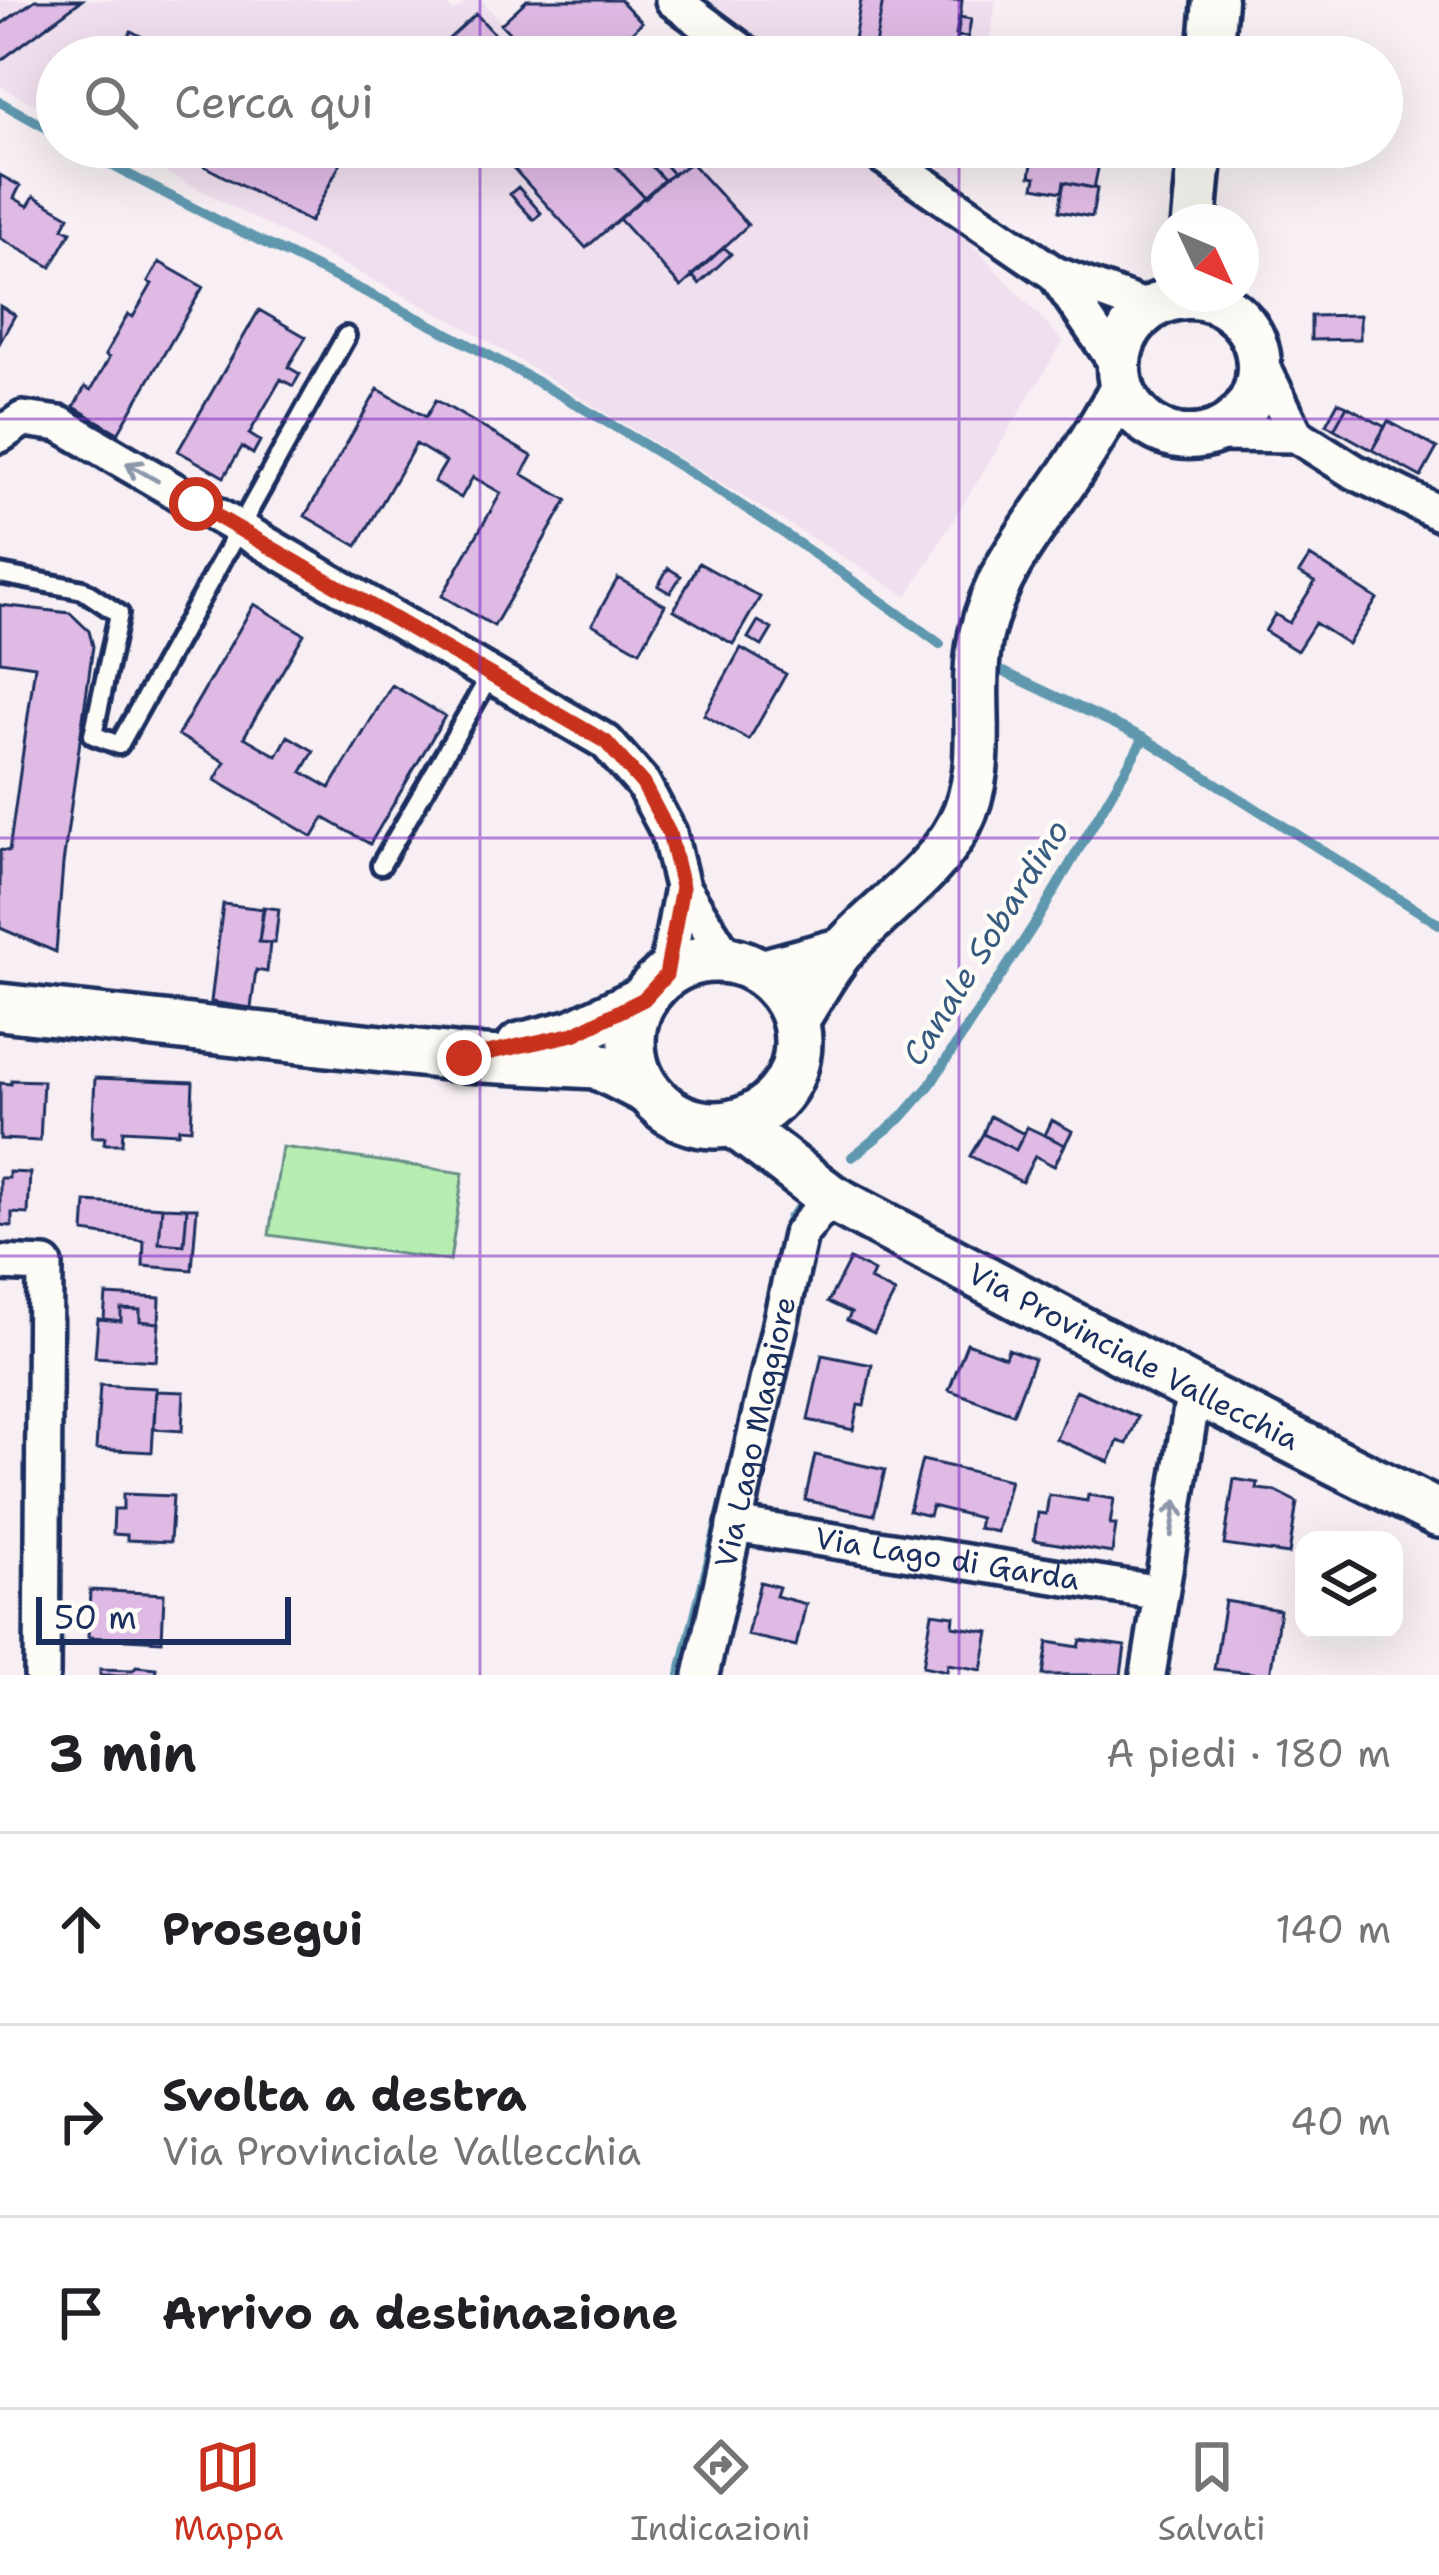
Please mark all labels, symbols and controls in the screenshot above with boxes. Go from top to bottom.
search box [36,36,1403,168]
icon: search [78,69,144,135]
text: Cerca qui [174,72,374,132]
north arrow [1151,204,1259,312]
one-way arrow [125,459,160,483]
route start [169,477,223,531]
water label: Canale Sobardino [891,810,1079,1074]
route end [437,1031,491,1085]
street label: Via Provinciale Vallecchia [961,1253,1307,1460]
street label: Via Lago Maggiore [705,1292,806,1572]
one-way arrow [1163,1499,1186,1538]
street label: Via Lago di Garda [812,1517,1083,1600]
map controls [1295,1531,1403,1639]
button: layers [1295,1531,1403,1639]
scale bar [36,1591,291,1644]
text: 50 m [54,1595,137,1640]
text: 3 min [48,1719,197,1787]
text: A piedi · 180 m [1106,1727,1391,1779]
icon: ahead [48,1896,114,1962]
text: Prosegui [162,1899,363,1959]
text: 140 m [1275,1903,1391,1955]
text: Svolta a destra [162,2065,527,2125]
icon: right [48,2088,114,2154]
text: 40 m [1290,2095,1391,2147]
text: Via Provinciale Vallecchia [162,2125,641,2177]
icon: arrive [48,2280,114,2346]
text: Arrivo a destinazione [162,2283,678,2343]
tab: Mappa [173,2434,283,2551]
tab: Indicazioni [630,2434,811,2551]
tab: Salvati [1158,2434,1266,2551]

